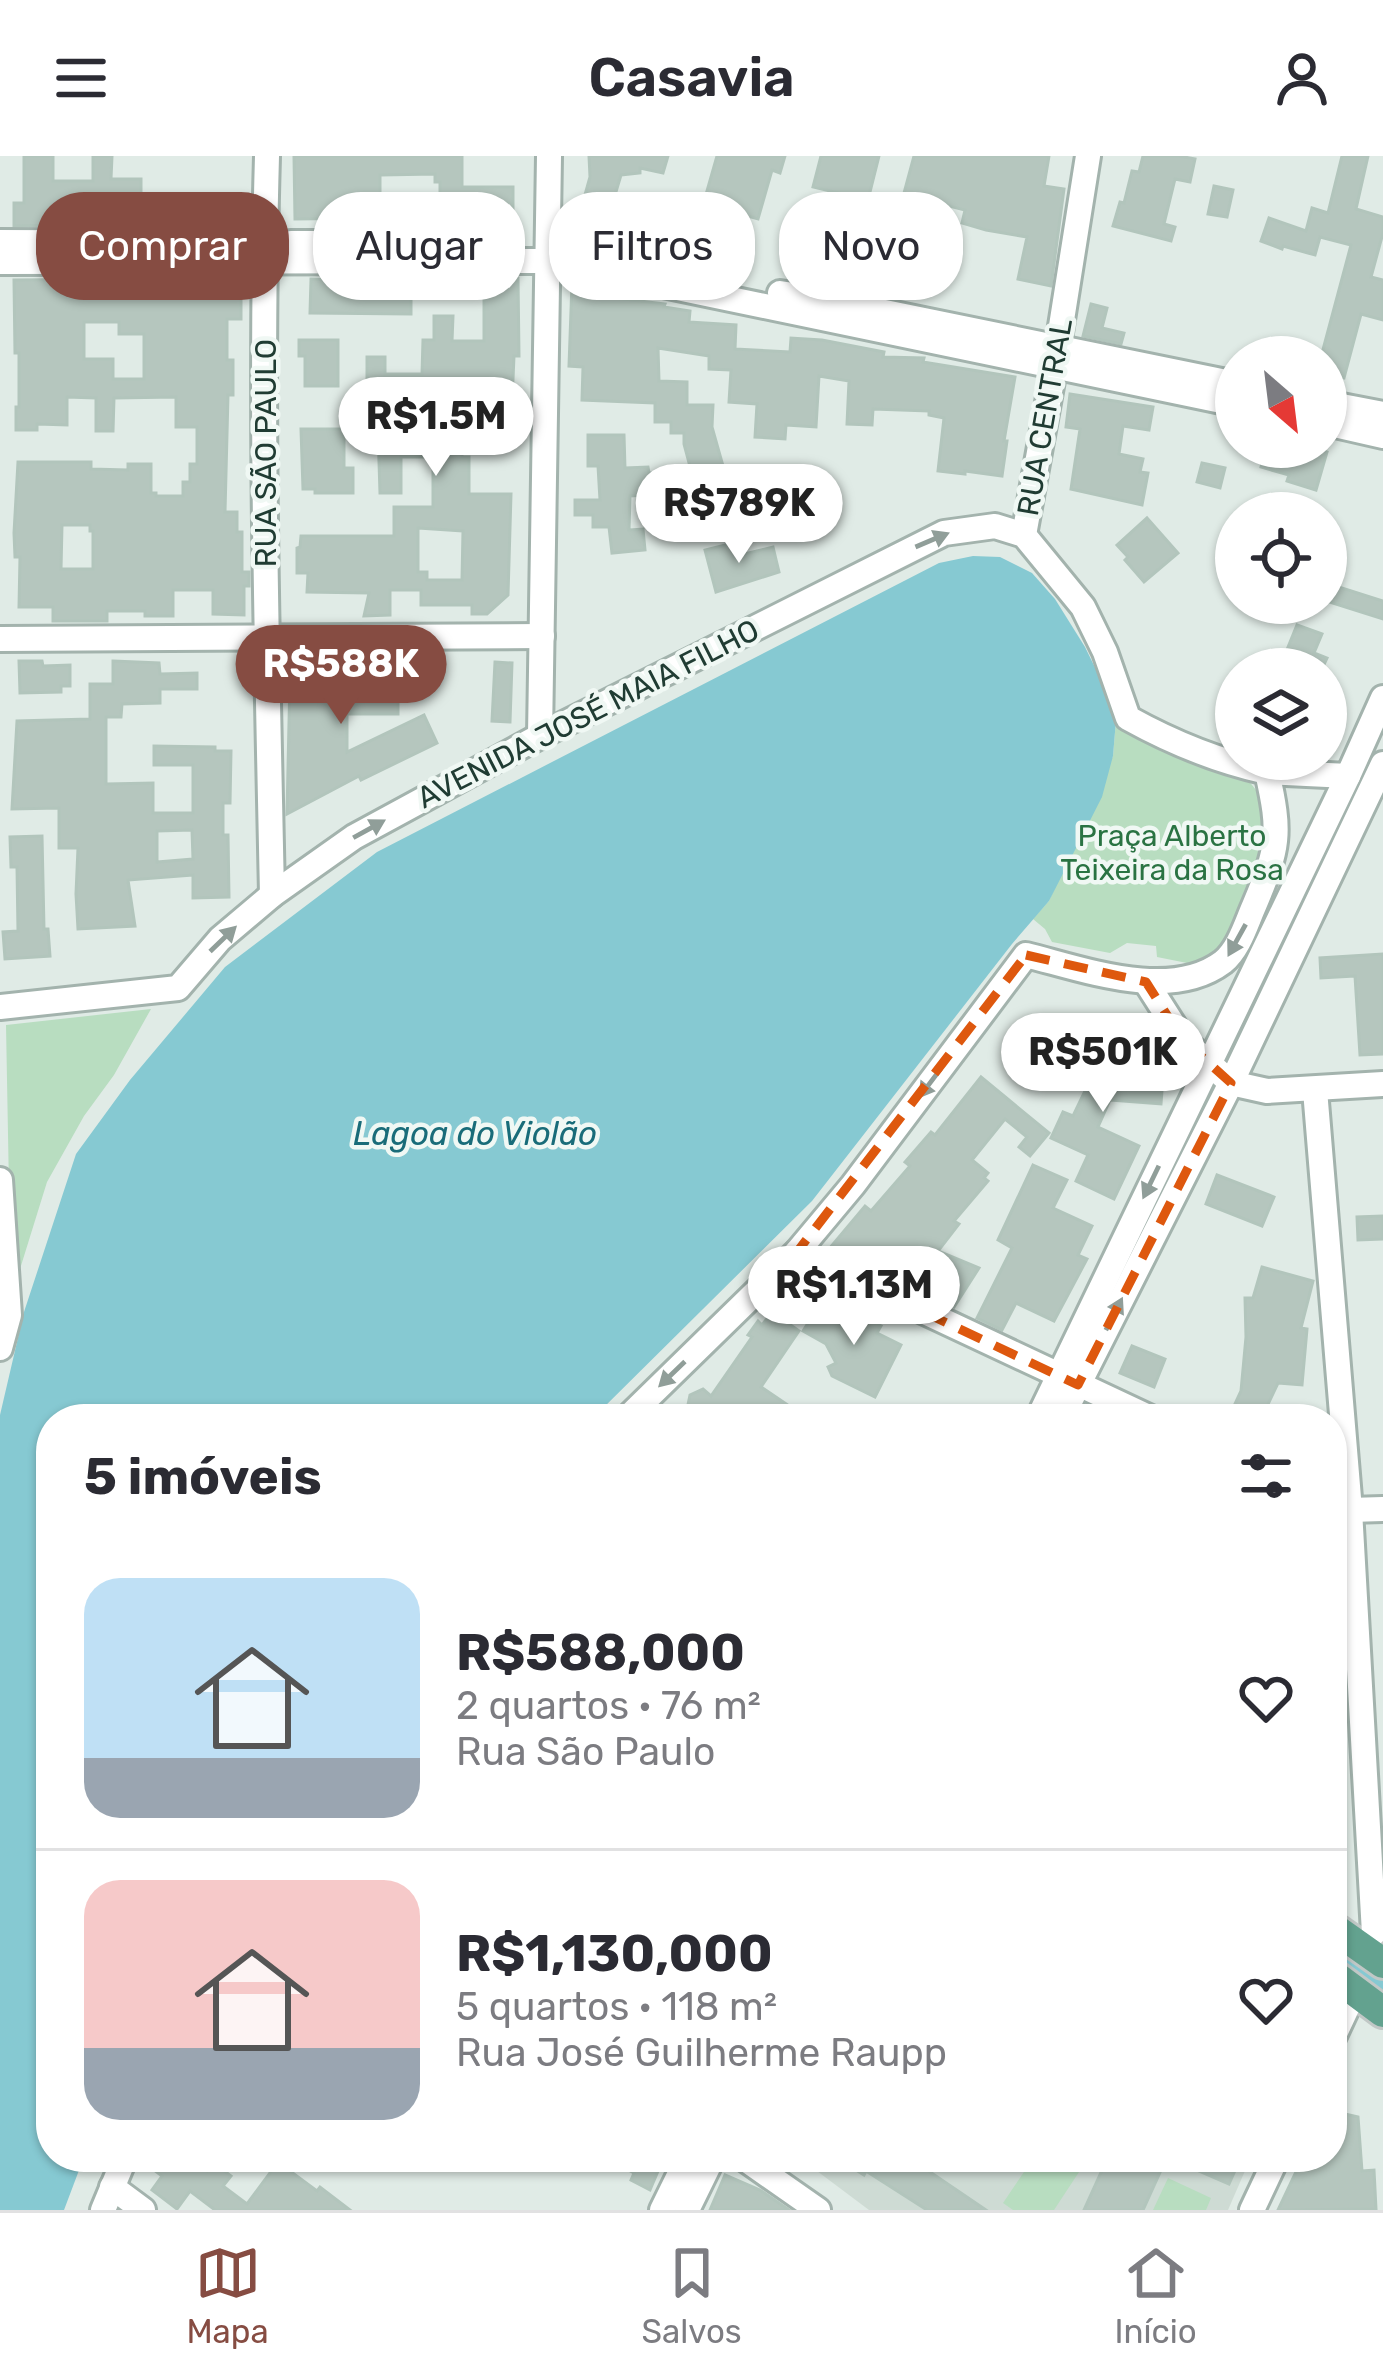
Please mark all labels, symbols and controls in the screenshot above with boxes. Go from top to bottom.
icon: menu [48,45,114,111]
icon: person [1269,45,1335,111]
text: Casavia [588,46,795,110]
chip: Comprar [36,192,289,300]
chip: Alugar [313,192,525,300]
chip: Filtros [549,192,755,300]
chip: Novo [779,192,963,300]
street label: RUA CENTRAL [1010,315,1080,519]
north arrow [1215,336,1347,468]
map controls [1215,336,1347,780]
street label: RUA SÃO PAULO [248,339,284,567]
pin: R$1.5M [338,377,534,479]
text: R$1.5M [366,393,506,439]
pin: R$789K [641,464,837,566]
text: R$789K [663,480,815,526]
button: locate [1215,492,1347,624]
one-way arrow [915,530,950,550]
street label: AVENIDA JOSÉ MAIA FILHO [411,612,765,816]
pin: R$588K [243,625,439,727]
text: R$588K [263,641,419,687]
button: layers [1215,648,1347,780]
park label: Praça Alberto Teixeira da Rosa [1060,818,1284,888]
one-way arrow [353,820,386,841]
one-way arrow [1227,923,1248,957]
one-way arrow [208,925,236,953]
pin: R$501K [1005,1013,1201,1115]
text: R$501K [1028,1029,1178,1075]
one-way arrow [919,1067,943,1099]
water label: Lagoa do Violão [353,1114,597,1153]
one-way arrow [1141,1165,1161,1200]
pin: R$1.13M [743,1246,965,1348]
text: R$1.13M [775,1262,933,1308]
one-way arrow [1103,1297,1123,1332]
one-way arrow [658,1360,686,1388]
icon: filters [1233,1443,1299,1509]
text: 5 imóveis [84,1446,322,1507]
text: R$588,000 [456,1622,745,1683]
icon: home [180,1626,324,1770]
icon: heart [1233,1665,1299,1731]
text: 2 quartos · 76 m² [456,1683,761,1729]
text: Rua São Paulo [456,1729,715,1775]
text: R$1,130,000 [456,1923,773,1984]
icon: home [180,1928,324,2072]
icon: heart [1233,1967,1299,2033]
text: 5 quartos · 118 m² [456,1984,777,2030]
text: Rua José Guilherme Raupp [456,2030,947,2076]
tab: Mapa [186,2240,269,2351]
tab: Salvos [641,2240,742,2351]
tab: Início [1114,2240,1197,2351]

